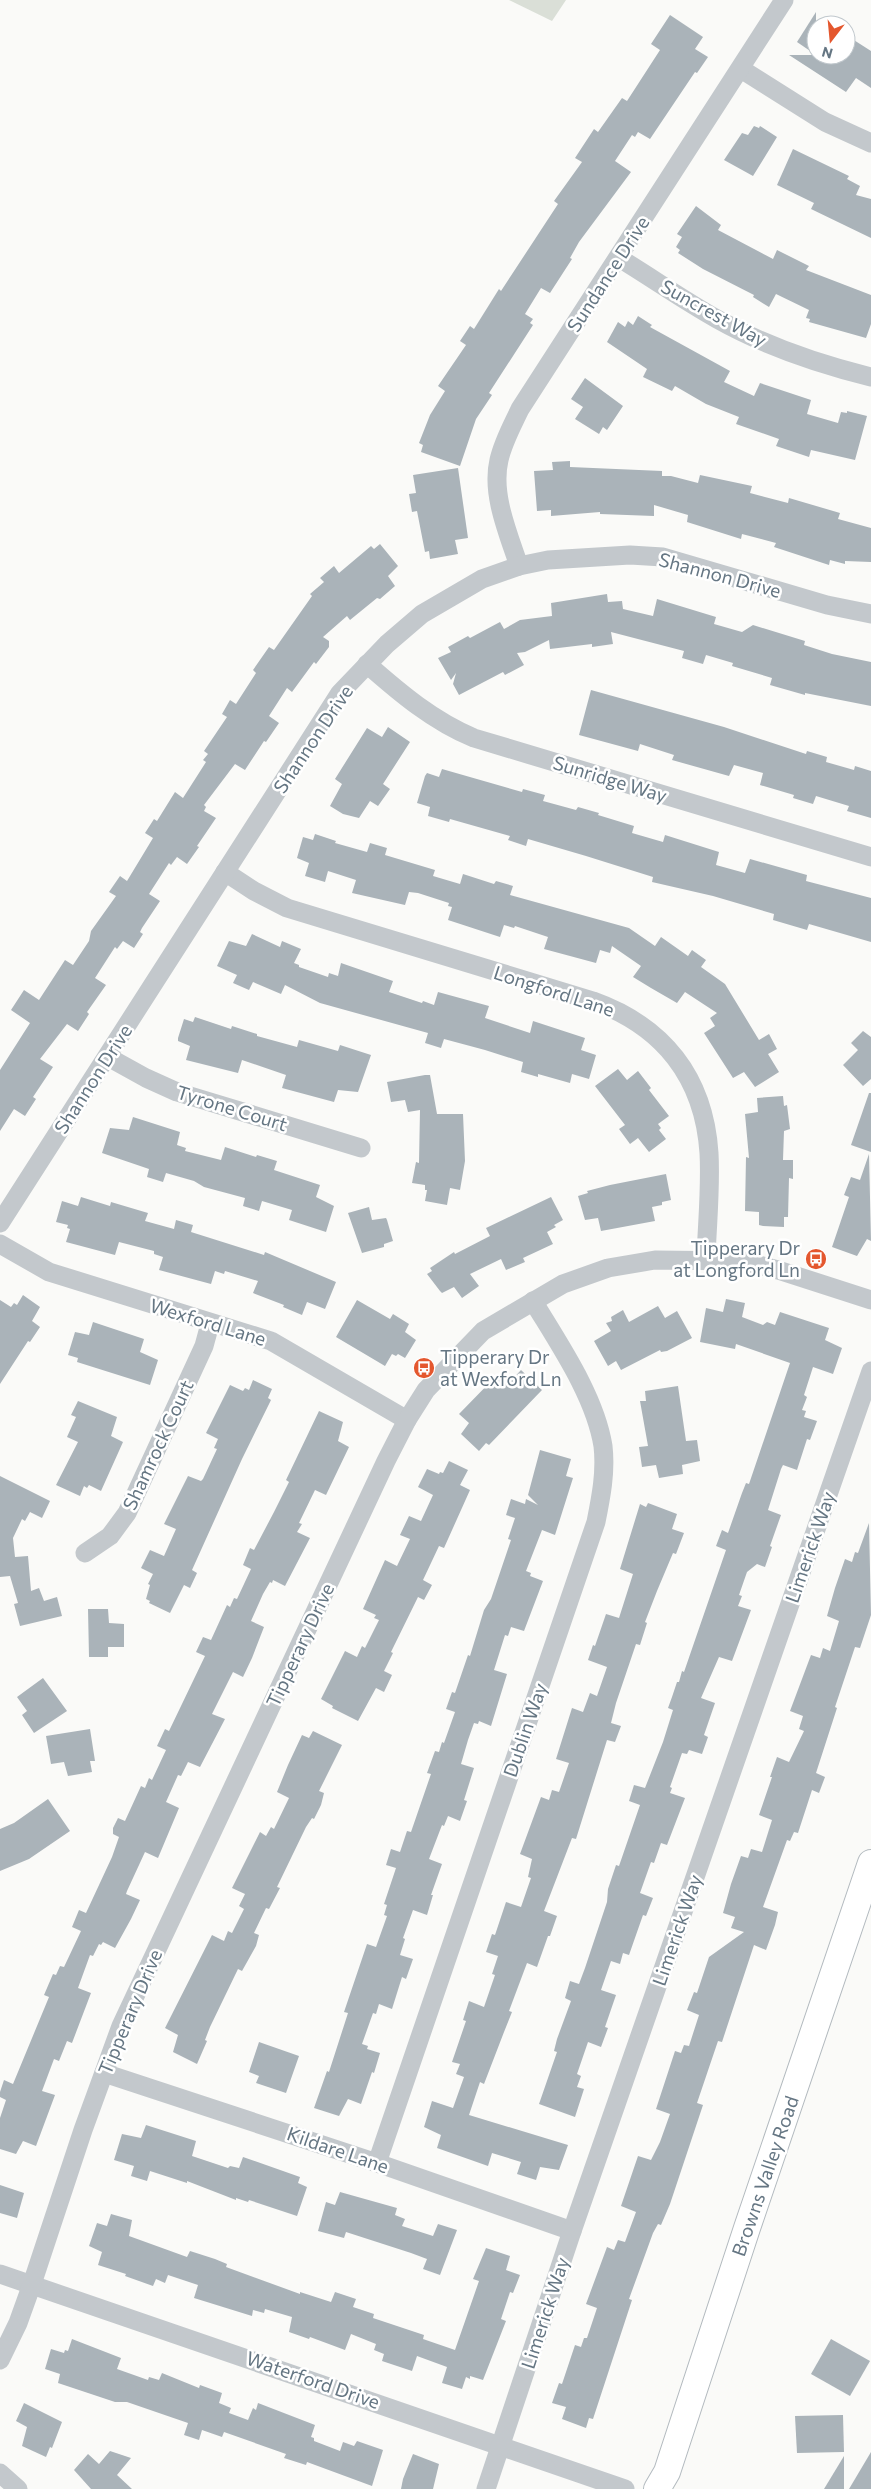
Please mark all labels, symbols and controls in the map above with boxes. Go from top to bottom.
north arrow [806,15,856,65]
text: N [820,43,835,63]
street label: Sundance Drive [562,212,654,336]
street label: Suncrest Way [657,274,771,351]
street label: Shannon Drive [657,547,784,602]
street label: Shannon Drive [268,680,357,797]
street label: Sunridge Way [550,750,670,807]
street label: Longford Lane [491,960,617,1021]
street label: Shannon Drive [49,1020,136,1138]
street label: Tyrone Court [174,1080,290,1135]
place label: Tipperary Dr at Longford Ln [673,1236,800,1281]
bus stop icon: Tipperary Dr at Longford Ln [804,1247,828,1271]
street label: Wexford Lane [147,1293,269,1350]
place label: Tipperary Dr at Wexford Ln [440,1345,562,1390]
bus stop icon: Tipperary Dr at Wexford Ln [412,1356,436,1380]
street label: Shamrock Court [117,1376,198,1513]
street label: Limerick Way [780,1488,839,1605]
street label: Tipperary Drive [261,1579,338,1710]
street label: Dublin Way [498,1680,551,1780]
street label: Limerick Way [647,1871,706,1988]
street label: Tipperary Drive [93,1946,166,2078]
street label: Browns Valley Road [726,2093,803,2259]
street label: Kildare Lane [284,2121,392,2178]
street label: Limerick Way [516,2254,573,2372]
street label: Waterford Drive [243,2346,383,2413]

